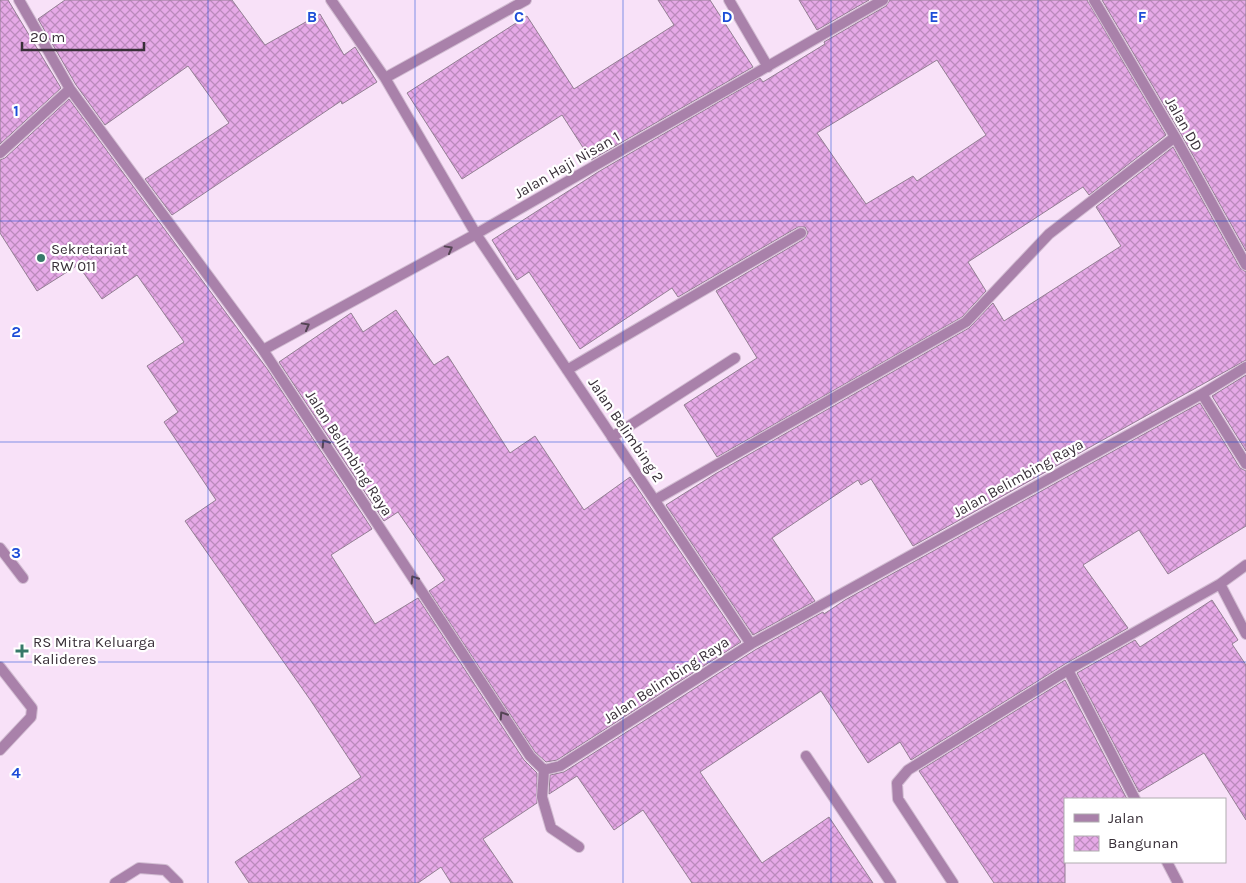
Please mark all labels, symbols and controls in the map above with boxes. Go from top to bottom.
text: B [307,7,317,26]
text: C [514,7,524,26]
text: D [722,7,733,26]
text: E [929,7,939,26]
text: F [1138,7,1147,26]
scale bar [22,20,145,52]
text: 20 m [30,28,65,46]
street label: Jalan DD [1161,94,1207,154]
text: 1 [13,101,19,120]
street label: Jalan Haji Nisan 1 [511,127,623,203]
place label: Sekretariat RW 011 [51,240,127,275]
one-way arrow [443,245,452,255]
marker: Sekretariat RW 011 [35,252,47,264]
text: 2 [11,322,21,341]
one-way arrow [301,323,310,333]
street label: Jalan Belimbing 2 [584,374,668,486]
street label: Jalan Belimbing Raya [302,387,396,519]
street label: Jalan Belimbing Raya [950,435,1086,521]
one-way arrow [321,440,331,449]
text: 3 [11,543,21,562]
one-way arrow [410,576,420,585]
place label: RS Mitra Keluarga Kalideres [33,633,155,668]
street label: Jalan Belimbing Raya [600,633,732,727]
marker: RS Mitra Keluarga Kalideres [15,644,29,658]
one-way arrow [500,711,509,721]
text: 4 [11,763,21,782]
legend [1064,798,1226,863]
text: Jalan [1108,809,1144,827]
text: Bangunan [1108,834,1179,852]

